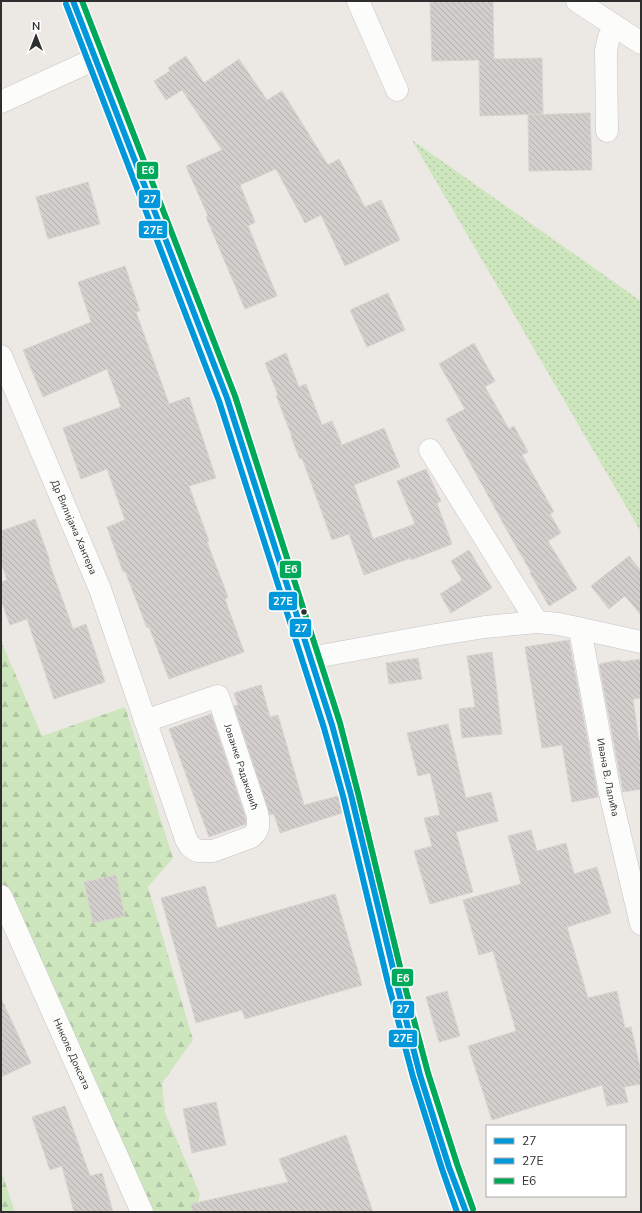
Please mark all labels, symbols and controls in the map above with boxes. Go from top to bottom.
north arrow [16,16,56,56]
text: N [32,19,40,34]
line badge: E6 [136,161,159,180]
text: E6 [141,163,155,178]
line badge: 27 [138,189,161,209]
text: 27 [143,192,157,207]
line badge: 27E [138,220,168,239]
text: 27E [143,223,163,238]
street label: Др Вилијама Хантера [47,478,100,577]
line badge: E6 [279,560,302,579]
text: E6 [284,562,298,577]
line badge: 27E [268,591,298,611]
text: 27E [273,594,293,609]
unlabelled marker [299,607,309,617]
line badge: 27 [289,618,312,638]
text: 27 [294,621,308,636]
street label: Јованке Радаковић [220,721,262,812]
street label: Ивана В. Лалића [593,737,622,818]
line badge: E6 [391,968,414,987]
text: E6 [396,971,410,986]
line badge: 27 [392,1000,415,1019]
text: 27 [396,1002,410,1017]
street label: Николе Доксата [49,1016,94,1092]
line badge: 27E [388,1029,418,1048]
text: 27E [393,1031,413,1046]
legend [486,1125,626,1197]
text: 27 [522,1133,536,1149]
text: 27E [522,1153,543,1169]
text: E6 [522,1173,536,1189]

